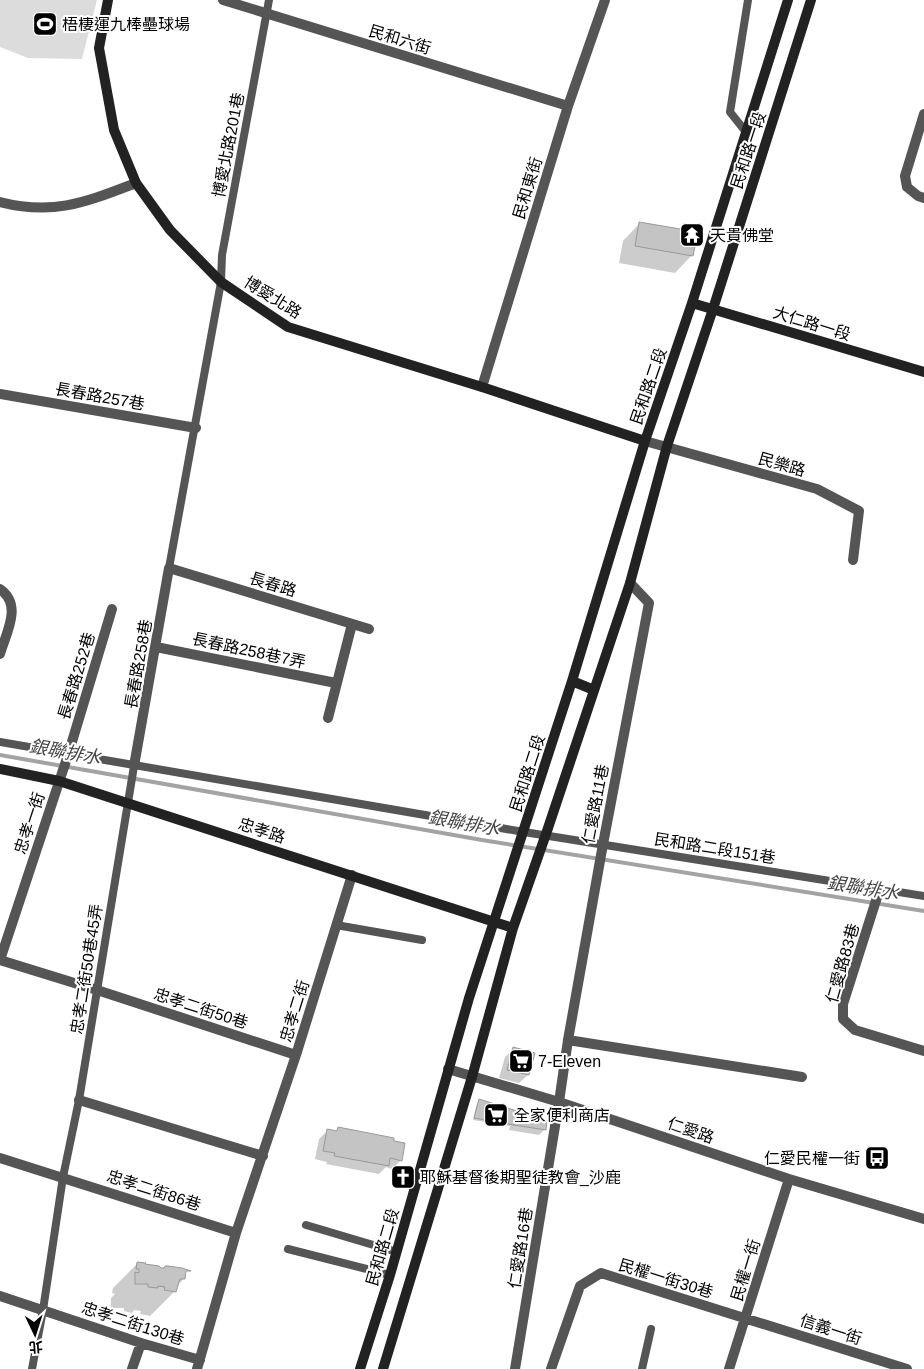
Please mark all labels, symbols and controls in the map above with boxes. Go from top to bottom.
sports icon: 梧棲運九棒壘球場 [32,11,58,37]
place label: 梧棲運九棒壘球場 [62,16,190,33]
street label: 民和六街 [367,22,433,57]
street label: 博愛北路201巷 [210,91,247,199]
street label: 民和路一段 [728,109,769,191]
street label: 民和東街 [510,155,545,221]
temple icon: 天貴佛堂 [679,222,705,248]
place label: 天貴佛堂 [710,227,774,244]
street label: 博愛北路 [241,273,304,322]
street label: 大仁路一段 [771,304,853,343]
street label: 民和路二段 [627,346,670,427]
street label: 長春路257巷 [54,380,146,413]
street label: 民樂路 [756,450,807,479]
street label: 長春路 [247,569,298,600]
street label: 長春路258巷 [122,618,155,710]
street label: 長春路252巷 [55,630,98,722]
street label: 長春路258巷7弄 [191,630,307,671]
street label: 民和路二段 [507,732,548,814]
water label: 銀聯排水 [28,736,103,768]
street label: 仁愛路11巷 [579,763,612,845]
street label: 忠孝一街 [12,790,47,856]
water label: 銀聯排水 [427,807,502,839]
street label: 忠孝路 [236,815,287,846]
street label: 民和路二段151巷 [653,831,777,866]
water label: 銀聯排水 [826,872,901,904]
street label: 忠孝二街50巷45弄 [68,903,105,1035]
street label: 仁愛路83巷 [823,921,862,1005]
street label: 忠孝二街 [277,978,312,1044]
street label: 忠孝二街50巷 [152,985,250,1032]
supermarket icon: 7-Eleven [508,1048,534,1074]
place label: 7-Eleven [538,1053,601,1070]
supermarket icon: 全家便利商店 [483,1102,509,1128]
place label: 全家便利商店 [514,1107,610,1124]
street label: 仁愛路 [665,1115,716,1146]
bus stop icon: 仁愛民權一街 [864,1145,890,1171]
place label: 仁愛民權一街 [764,1150,860,1167]
church icon: 耶穌基督後期聖徒教會_沙鹿 [390,1164,416,1190]
street label: 忠孝二街86巷 [105,1167,203,1214]
place label: 耶穌基督後期聖徒教會_沙鹿 [420,1169,621,1187]
street label: 民和路二段 [363,1206,402,1288]
street label: 仁愛路16巷 [506,1206,535,1290]
street label: 民權一街 [728,1237,763,1303]
street label: 民權一街30巷 [617,1256,715,1301]
street label: 忠孝二街130巷 [79,1299,186,1348]
north arrow [10,1309,60,1359]
street label: 信義一街 [798,1312,864,1347]
text: 北 [28,1338,43,1355]

